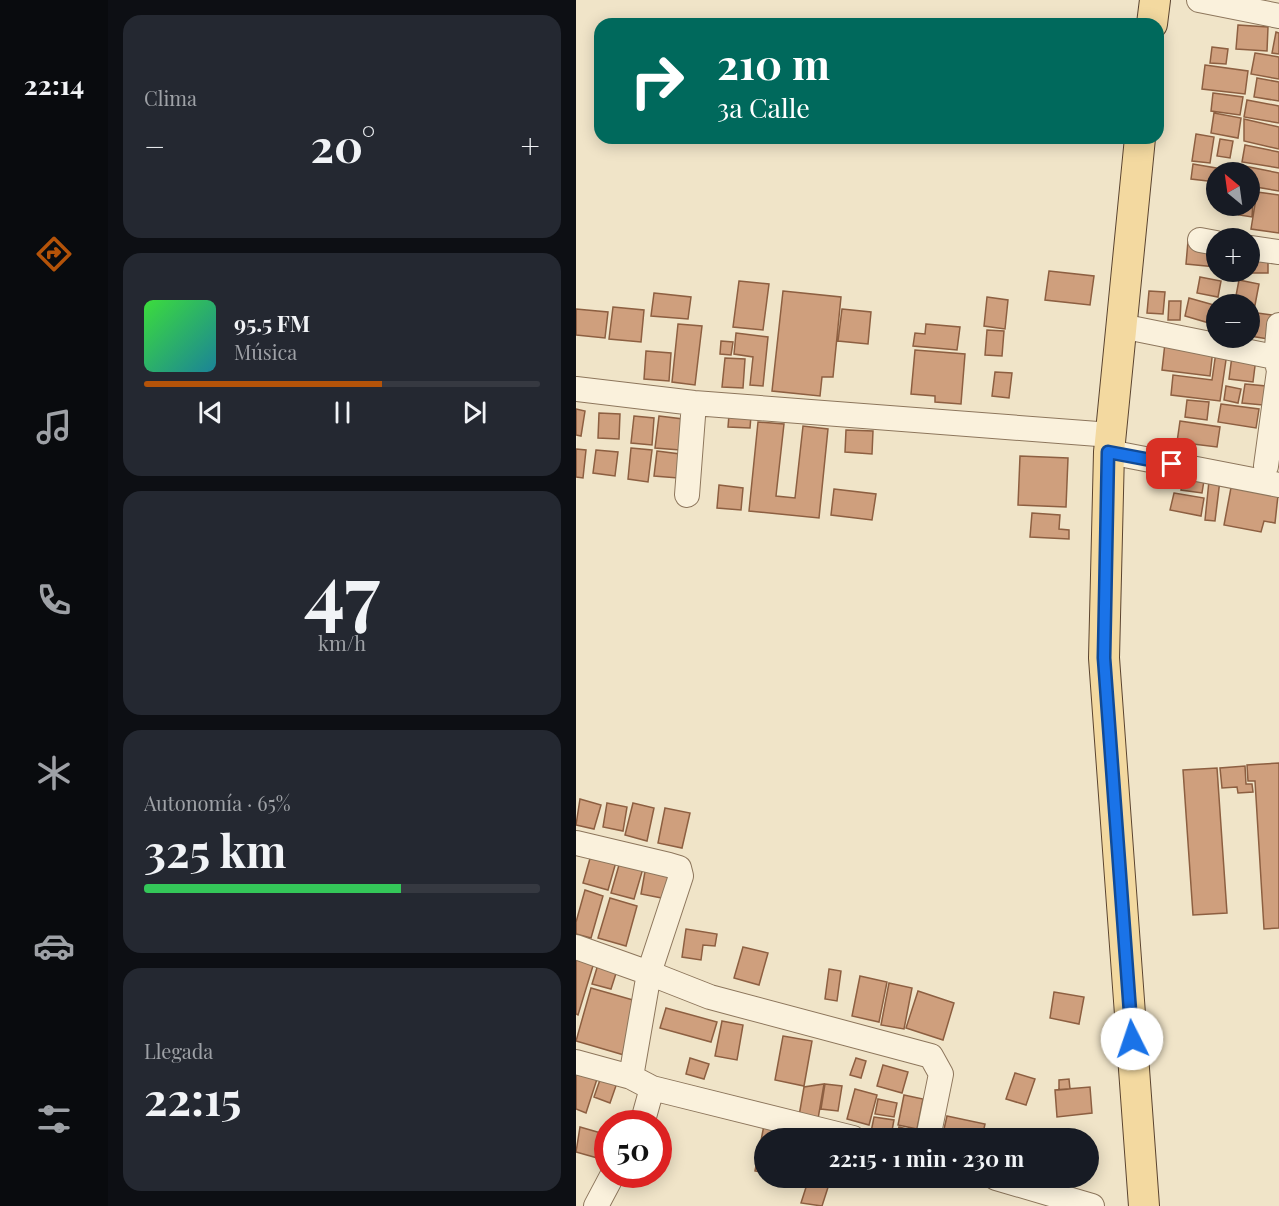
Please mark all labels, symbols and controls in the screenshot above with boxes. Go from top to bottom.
text: 210 m [717,35,830,91]
icon: right [618,42,696,120]
text: 22:14 [24,66,84,102]
text: Clima [144,84,197,111]
text: 3a Calle [717,89,810,125]
text: 20° [311,114,375,174]
text: − [144,123,165,167]
text: + [521,123,540,167]
north arrow [1206,162,1260,216]
map controls [1206,162,1260,348]
button: + [1206,228,1260,282]
icon: directions [33,233,75,275]
button: − [1206,294,1260,348]
text: 95.5 FM [234,308,310,338]
text: Música [234,338,297,365]
icon: previous [194,396,227,429]
icon: pause [326,396,359,429]
icon: next [458,396,491,429]
icon: music [33,406,75,448]
pin [1146,438,1197,489]
icon: arrive [1155,447,1188,480]
text: 47 [304,538,380,642]
icon: phone [33,579,75,621]
text: km/h [318,629,366,656]
icon: climate [33,752,75,794]
text: Autonomía · 65% [144,789,291,816]
text: 325 km [144,819,286,879]
icon: car [33,925,75,967]
position arrow [1100,1007,1164,1071]
text: Llegada [144,1037,213,1064]
text: 22:15 [144,1067,242,1127]
icon: filters [33,1098,75,1140]
speed limit sign: 50 [594,1110,672,1188]
text: 22:15 · 1 min · 230 m [829,1143,1024,1173]

